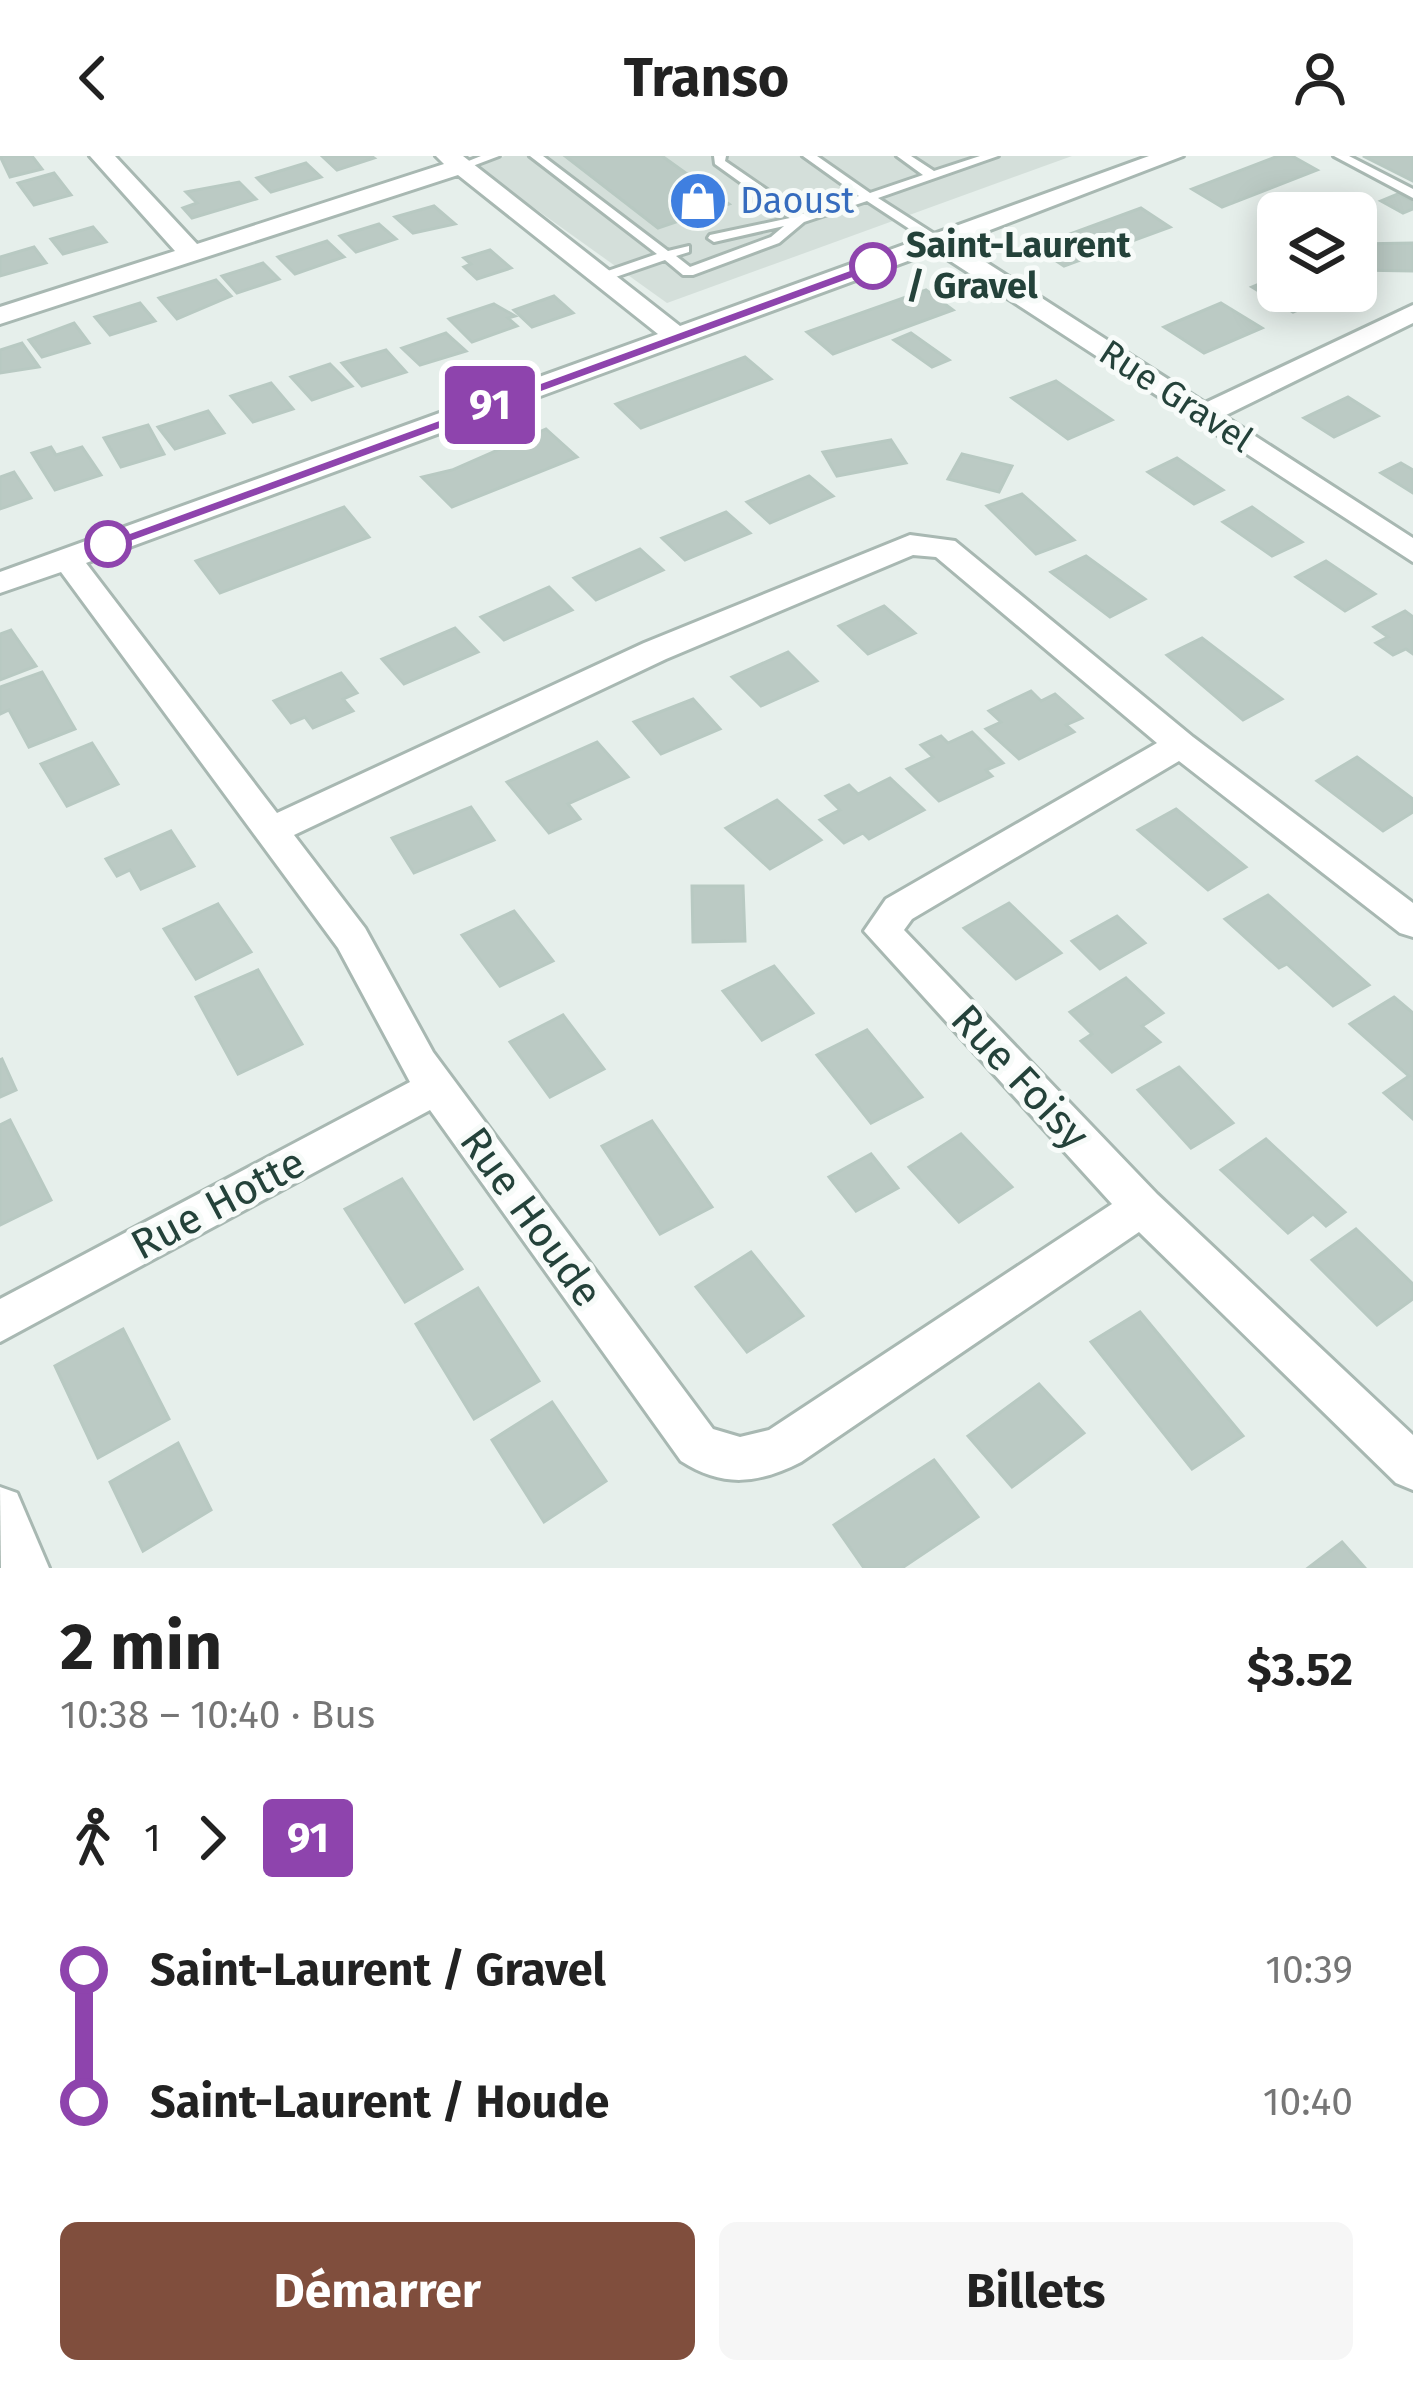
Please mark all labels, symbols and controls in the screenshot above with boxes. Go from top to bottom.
icon: back [60,45,126,111]
icon: person [1287,45,1353,111]
text: Transo [624,46,789,110]
shop icon: Daoust [667,170,729,232]
place label: Daoust [740,179,854,223]
map controls [1257,192,1377,312]
button: layers [1257,192,1377,312]
place label: Saint-Laurent / Gravel [906,223,1132,308]
marker: Saint-Laurent / Gravel [851,244,895,288]
street label: Rue Gravel [1091,330,1261,462]
line badge: 91 [436,366,544,444]
text: 91 [469,380,511,430]
unlabelled marker [86,522,130,566]
street label: Rue Foisy [941,995,1100,1160]
street label: Rue Houde [449,1118,613,1316]
street label: Rue Hotte [123,1137,313,1271]
text: 2 min [60,1607,222,1686]
text: $3.52 [1247,1643,1353,1697]
text: 10:38 – 10:40 · Bus [60,1692,375,1738]
icon: walk [60,1805,126,1871]
icon: forward [179,1805,245,1871]
text: 91 [287,1813,329,1863]
text: 1 [144,1815,161,1861]
text: Saint-Laurent / Gravel [150,1943,606,1997]
text: 10:39 [1265,1947,1353,1993]
text: Saint-Laurent / Houde [150,2075,609,2129]
text: 10:40 [1263,2079,1353,2125]
button: Démarrer [60,2222,695,2360]
button: Billets [719,2222,1353,2360]

